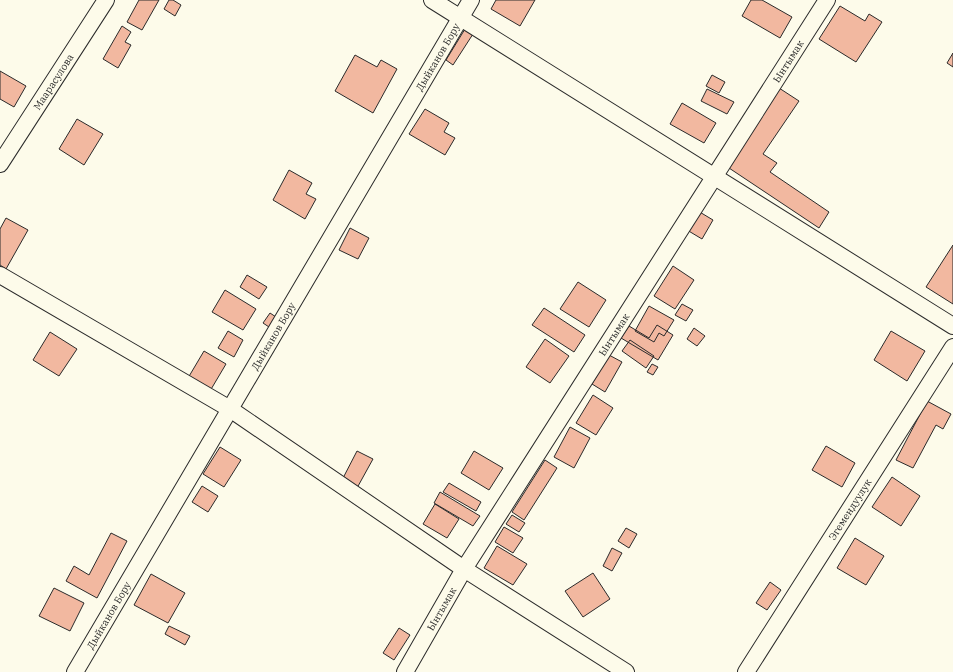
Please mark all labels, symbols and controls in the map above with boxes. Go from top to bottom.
street label: Дыйканов Бору [413,20,463,93]
street label: Ынтымак [770,37,806,85]
street label: Маарасулова [30,51,76,112]
street label: Дыйканов Бору [248,299,298,372]
street label: Ынтымак [595,311,632,358]
street label: Эгемендуулук [825,476,874,542]
street label: Дыйканов Бору [84,578,134,651]
street label: Ынтымак [424,585,459,633]

